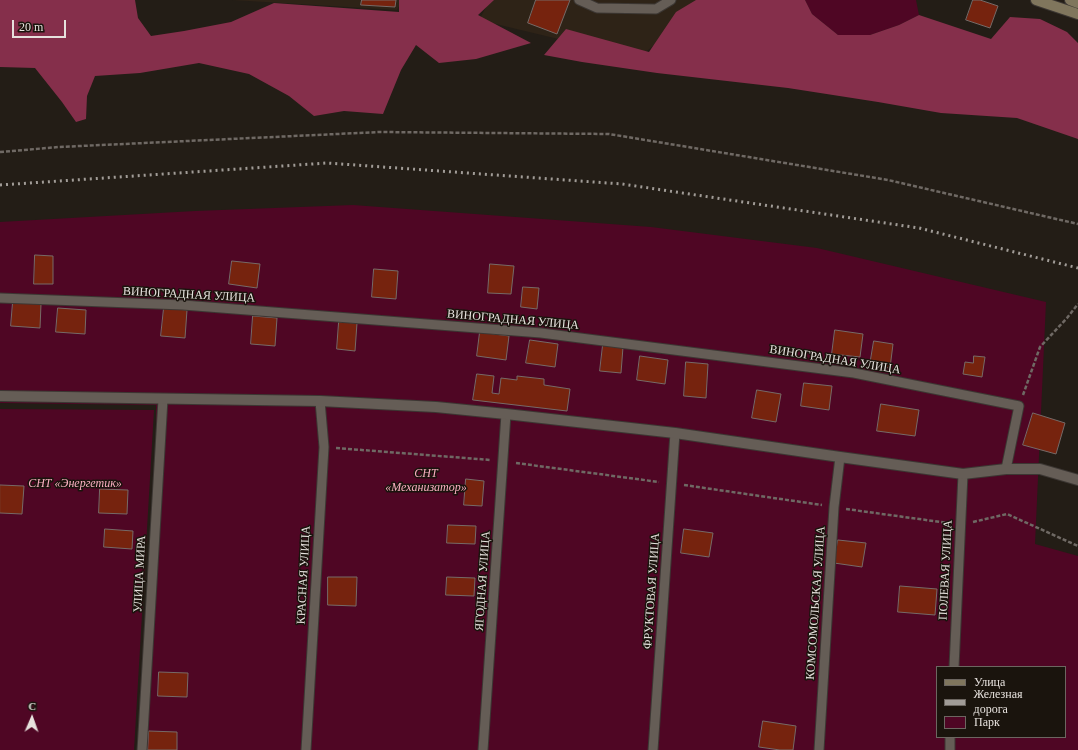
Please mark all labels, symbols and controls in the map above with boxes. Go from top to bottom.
scale bar [14,12,68,38]
text: 20 m [19,20,43,34]
street label: ВИНОГРАДНАЯ УЛИЦА [122,284,256,306]
street label: ВИНОГРАДНАЯ УЛИЦА [446,307,580,333]
street label: ВИНОГРАДНАЯ УЛИЦА [768,343,902,377]
park label: СНТ «Механизатор» [385,467,467,495]
park label: СНТ «Энергетик» [28,477,122,491]
street label: ПОЛЕВАЯ УЛИЦА [936,519,956,621]
street label: КРАСНАЯ УЛИЦА [294,525,314,625]
street label: КОМСОМОЛЬСКАЯ УЛИЦА [803,526,829,680]
street label: ЯГОДНАЯ УЛИЦА [472,530,494,632]
street label: ФРУКТОВАЯ УЛИЦА [641,532,663,650]
street label: УЛИЦА МИРА [131,535,149,613]
legend [936,666,1066,738]
text: Улица [974,675,1005,689]
text: Железная дорога [974,687,1023,716]
north arrow [12,698,52,738]
text: С [28,700,37,712]
text: Парк [974,715,1000,729]

